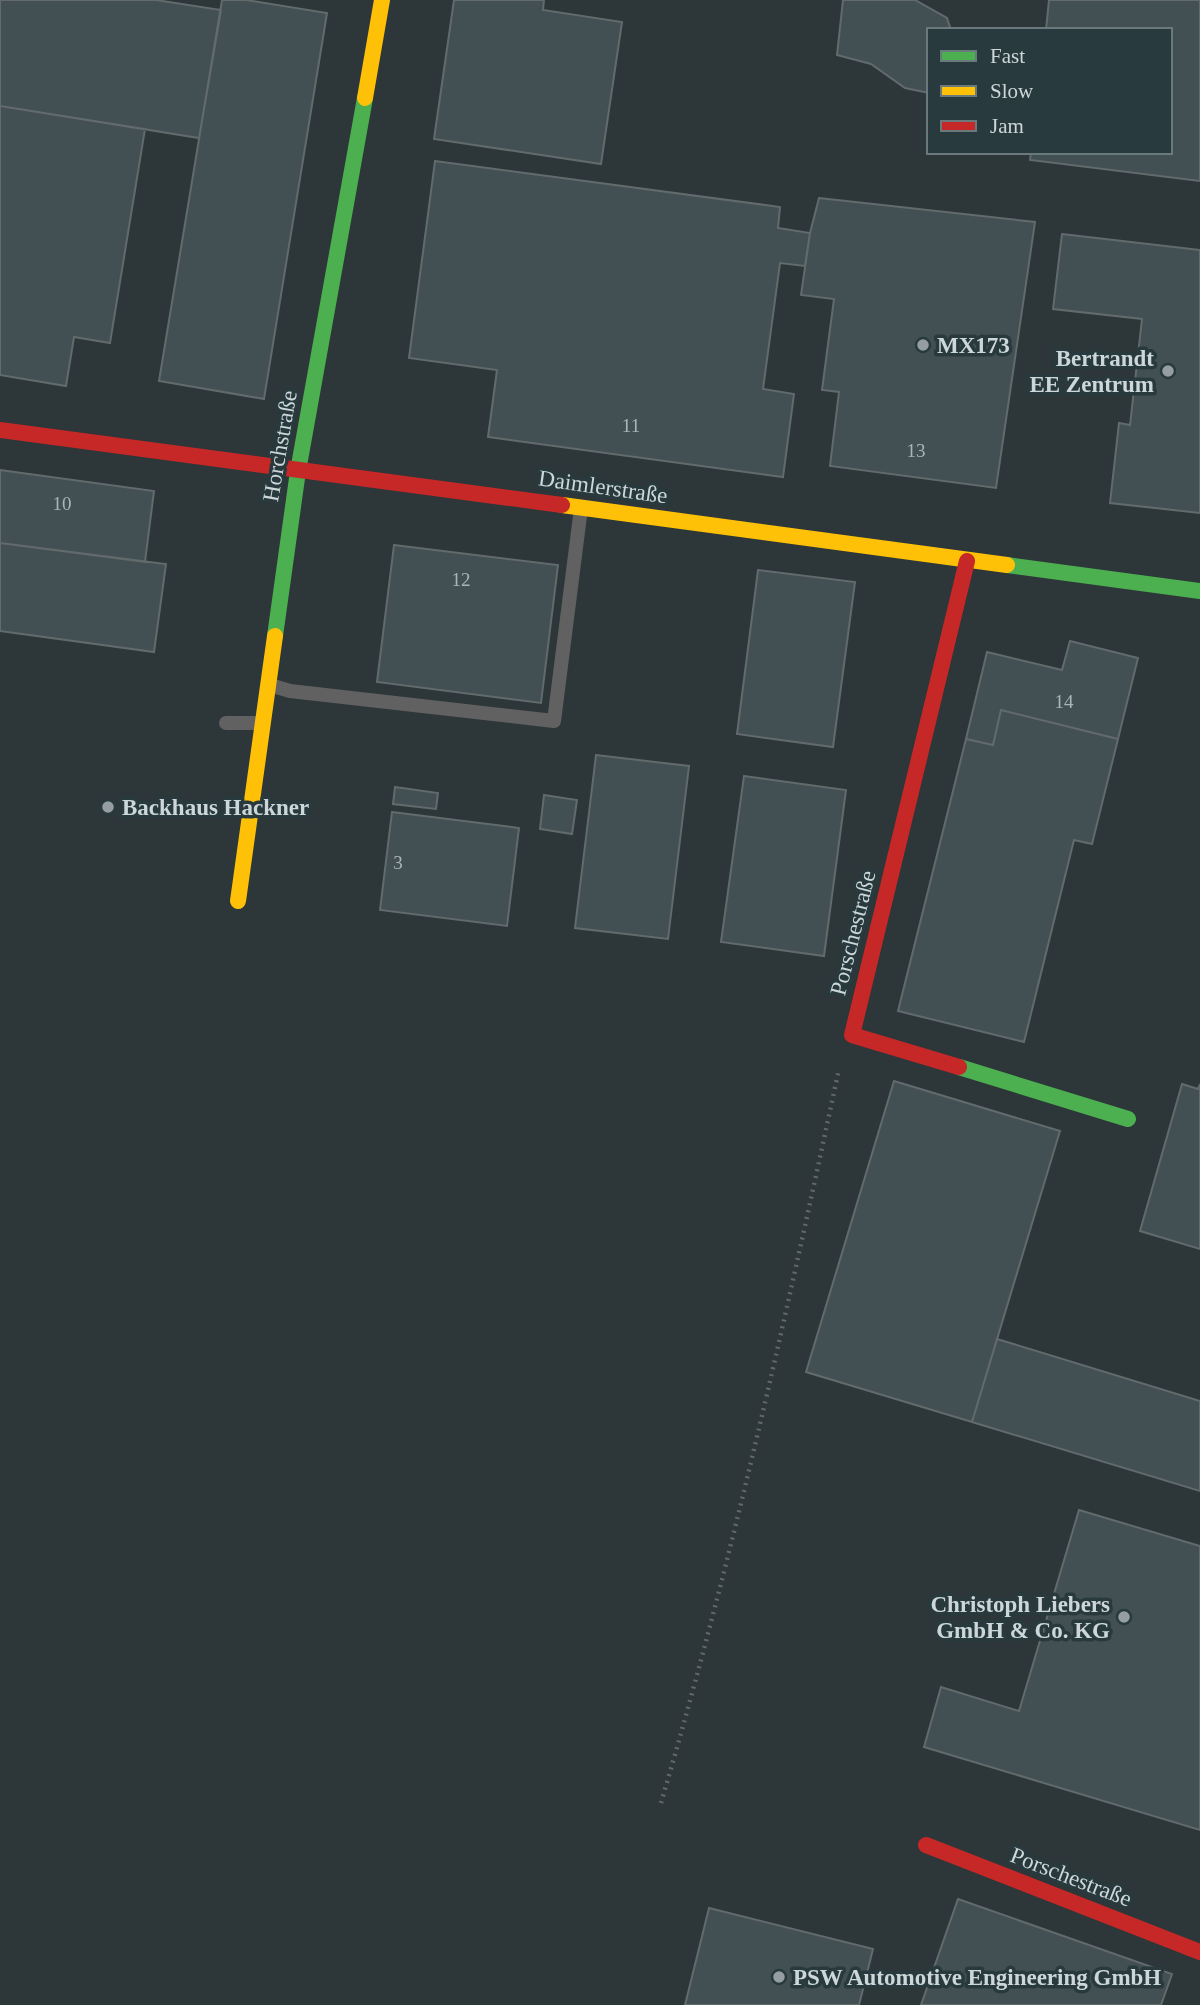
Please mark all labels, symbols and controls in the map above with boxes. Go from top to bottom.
legend [927,28,1172,154]
text: Fast [990,44,1025,68]
text: Slow [990,79,1034,103]
text: Jam [990,114,1024,138]
place label: MX173 [937,333,1010,358]
marker: MX173 [915,337,931,353]
place label: Bertrandt EE Zentrum [1029,346,1154,397]
marker: Bertrandt EE Zentrum [1160,363,1176,379]
street label: Horchstraße [258,388,302,504]
house number: 11 [622,415,640,436]
house number: 13 [907,440,926,461]
street label: Daimlerstraße [537,466,669,508]
house number: 10 [53,493,72,514]
house number: 12 [452,569,471,590]
house number: 14 [1055,691,1074,712]
place label: Backhaus Hackner [122,795,309,820]
marker: Backhaus Hackner [100,799,116,815]
house number: 3 [393,852,403,873]
street label: Porschestraße [825,868,881,998]
place label: Christoph Liebers GmbH & Co. KG [930,1592,1110,1643]
marker: Christoph Liebers GmbH & Co. KG [1116,1609,1132,1625]
street label: Porschestraße [1007,1842,1135,1912]
place label: PSW Automotive Engineering GmbH [793,1965,1161,1990]
marker: PSW Automotive Engineering GmbH [771,1969,787,1985]

